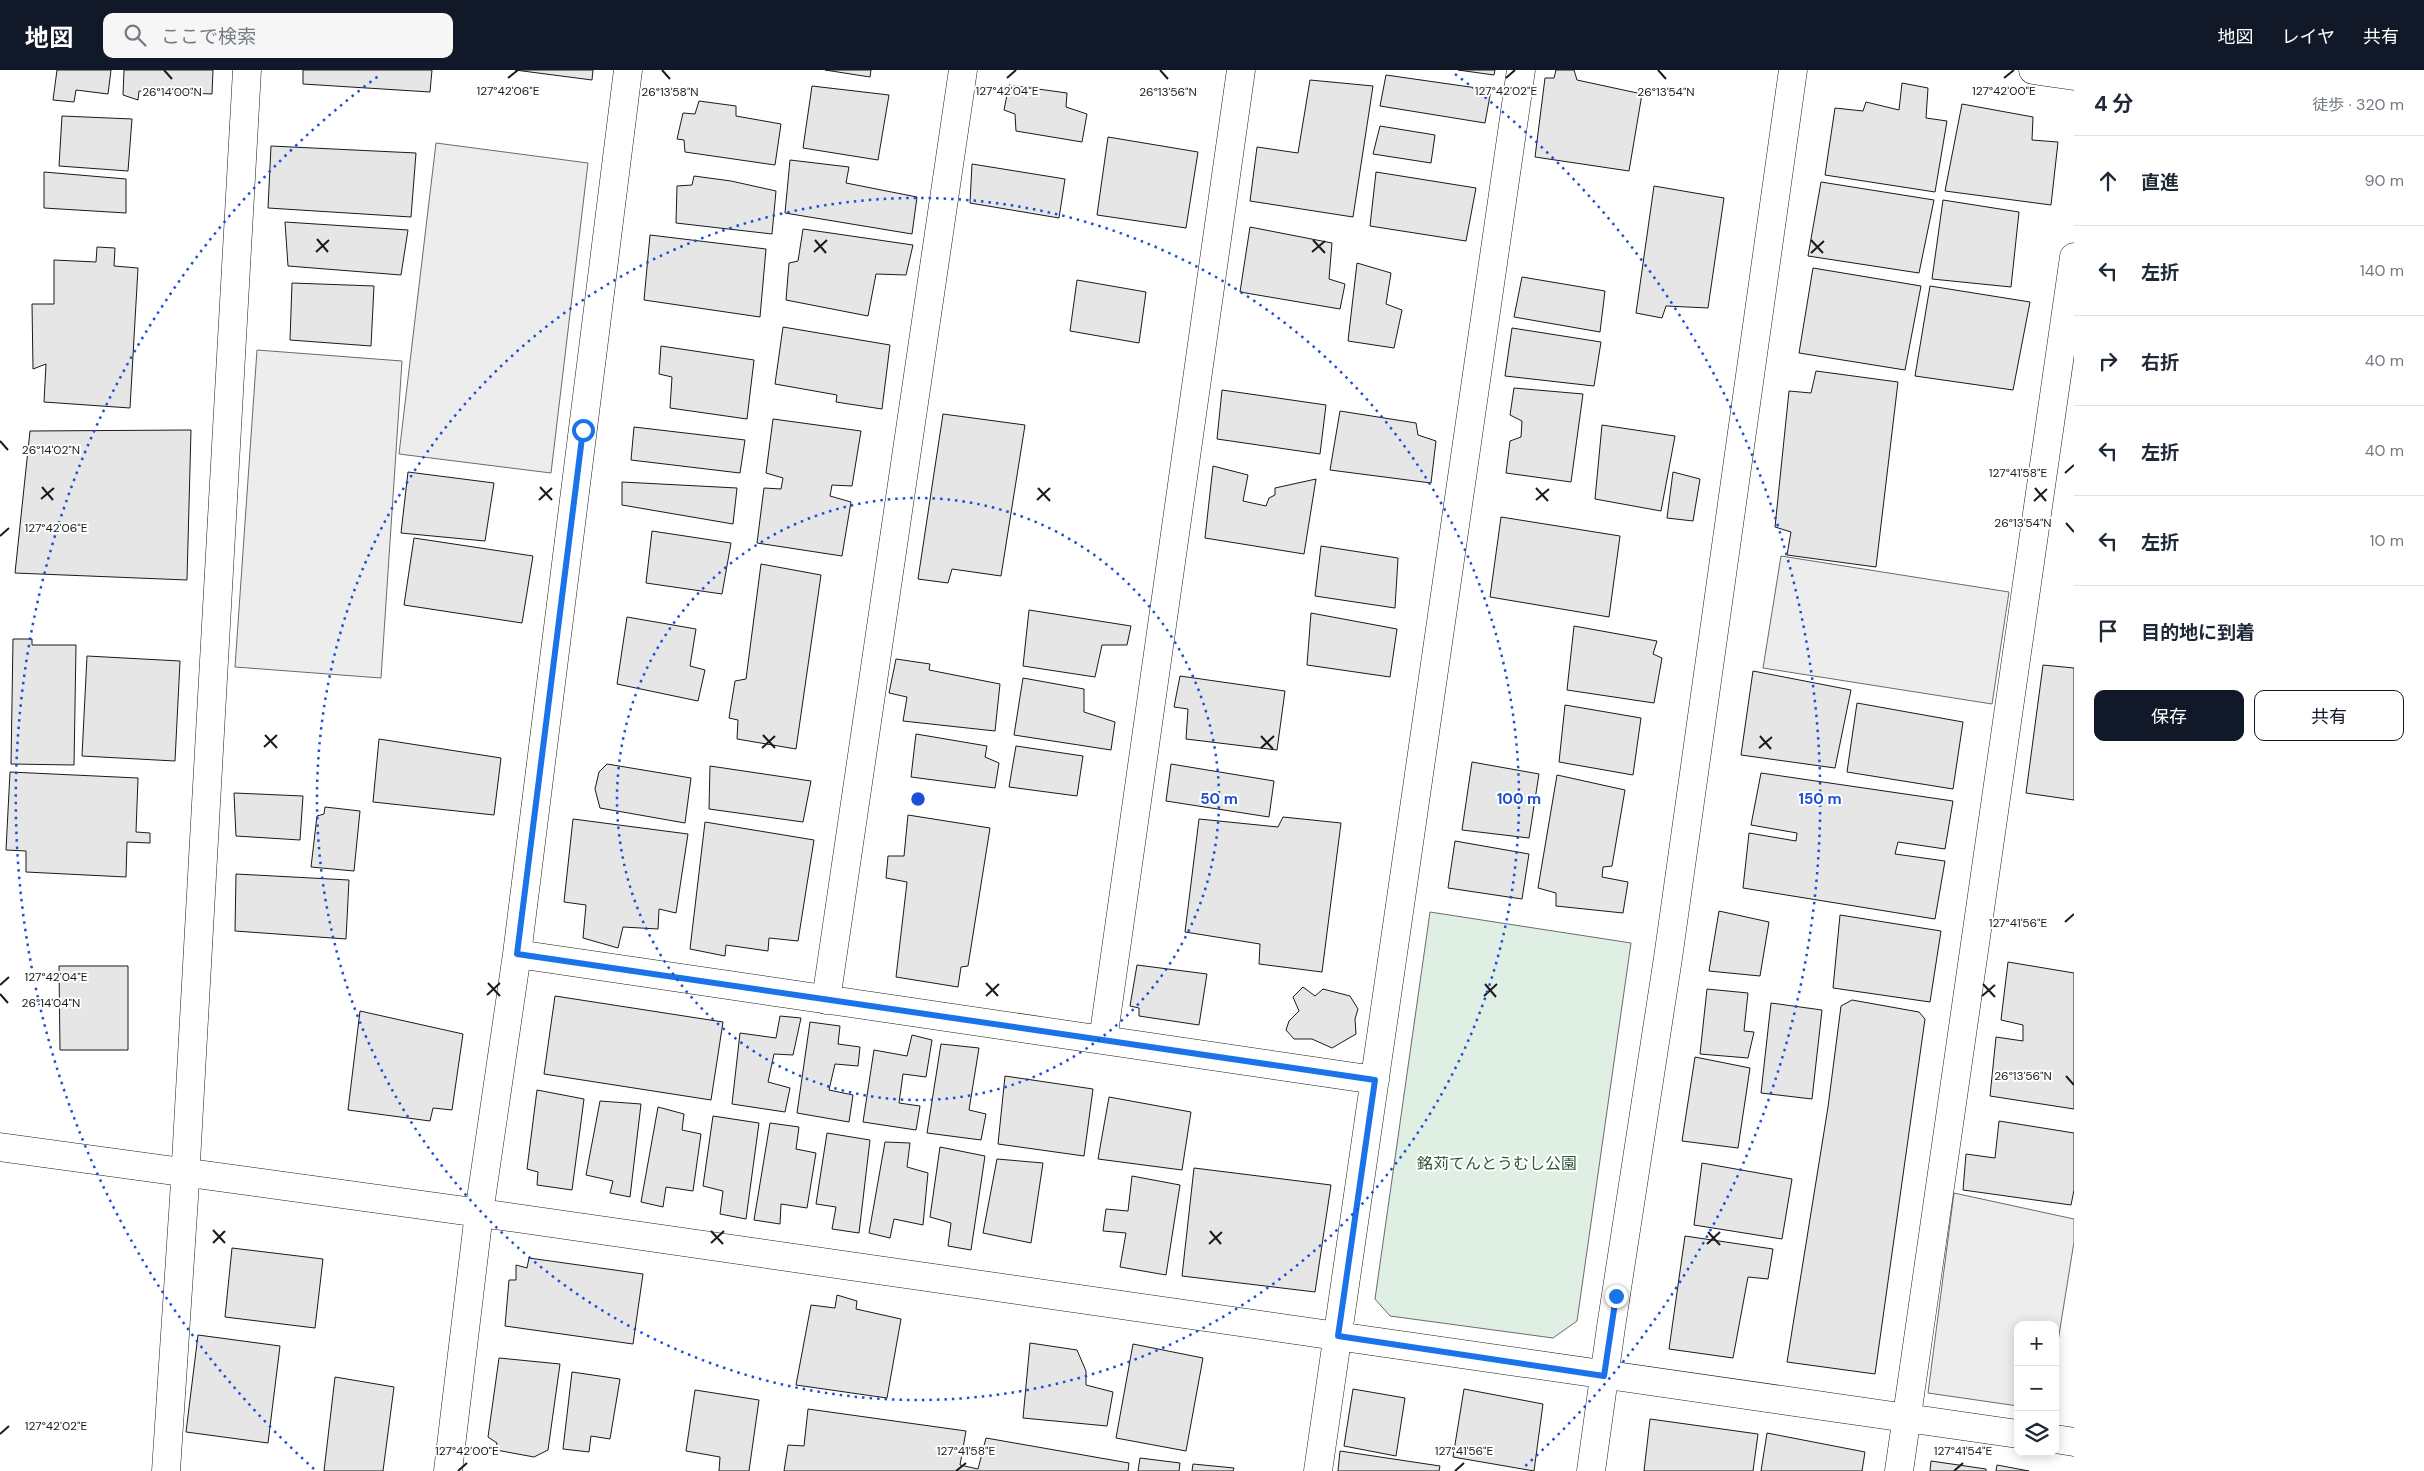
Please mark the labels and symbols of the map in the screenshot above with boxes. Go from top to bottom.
text: 127°42'06"E [476,83,540,99]
text: 127°42'04"E [976,83,1039,99]
text: 127°42'02"E [1475,83,1537,99]
text: 127°42'00"E [1972,83,2036,99]
text: 26°14'00"N [142,84,202,100]
text: 26°13'58"N [641,84,699,100]
text: 26°13'56"N [1139,84,1197,100]
text: 26°13'54"N [1637,84,1695,100]
route start [572,419,595,442]
text: 26°14'02"N [22,442,80,458]
text: 127°41'58"E [1989,465,2047,481]
text: 26°13'54"N [1994,515,2052,531]
text: 127°42'06"E [24,520,88,536]
text: 50 m [1200,789,1238,809]
text: 100 m [1497,789,1541,809]
text: 150 m [1799,789,1842,809]
centre of rings [909,790,927,808]
text: 127°41'56"E [1989,915,2048,931]
text: 127°42'04"E [25,969,88,985]
text: 26°14'04"N [22,995,80,1011]
text: 26°13'56"N [1994,1068,2052,1084]
park label: 銘苅てんとうむし公園 [1417,1153,1577,1174]
route end [1605,1285,1628,1308]
text: 127°42'02"E [25,1418,87,1434]
text: 127°42'00"E [435,1443,499,1459]
text: 127°41'58"E [937,1443,995,1459]
text: 127°41'56"E [1435,1443,1494,1459]
text: 127°41'54"E [1934,1443,1992,1459]

